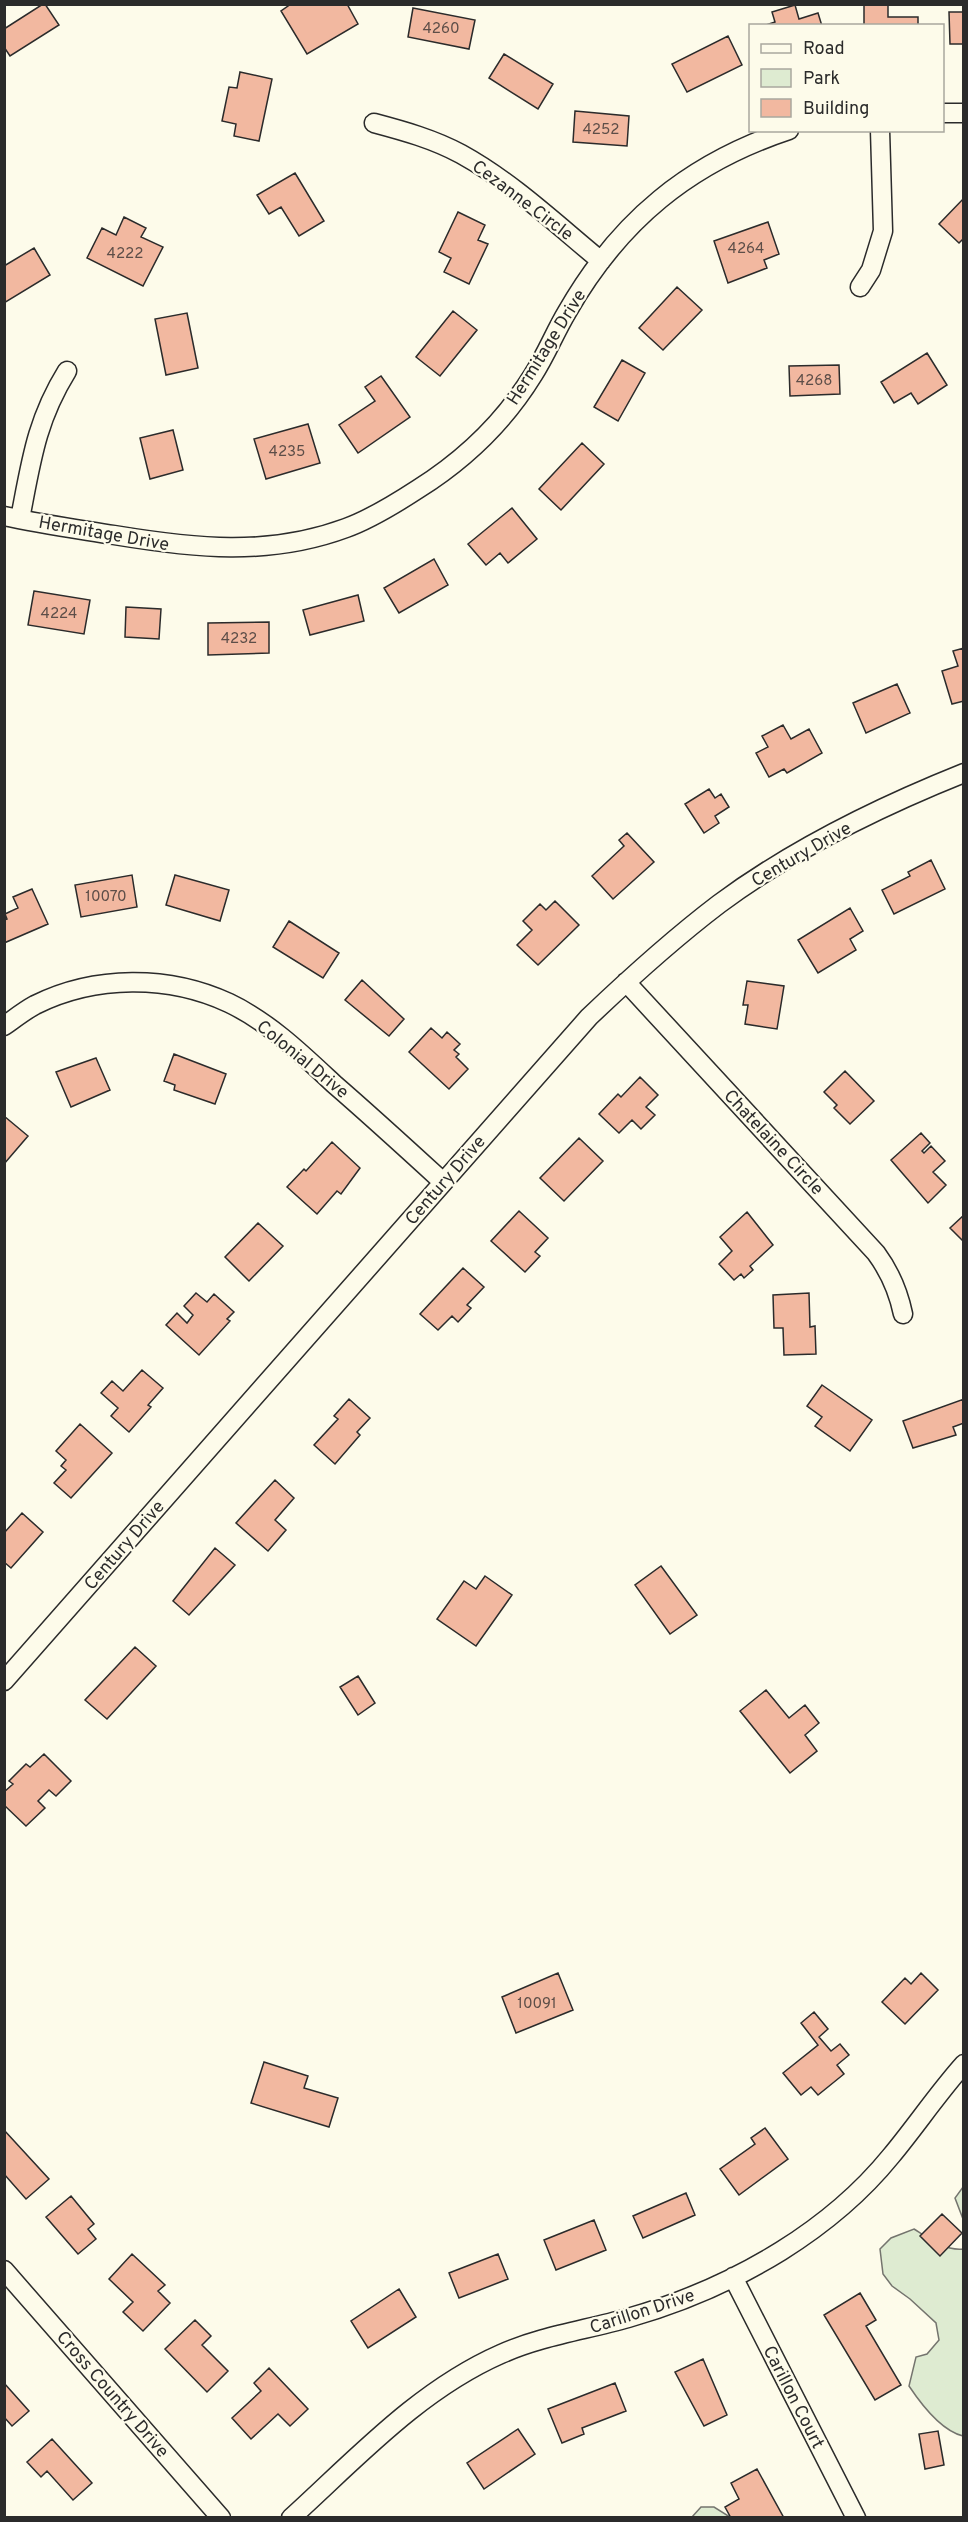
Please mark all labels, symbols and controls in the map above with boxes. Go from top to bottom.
house number: 4260 [422,20,460,39]
legend [749,24,944,132]
text: Road [803,38,845,61]
text: Park [803,68,840,91]
text: Building [803,98,869,121]
house number: 4252 [583,121,619,140]
street label: Cezanne Circle [467,156,577,247]
house number: 4264 [728,240,764,259]
house number: 4222 [107,245,143,264]
street label: Hermitage Drive [502,286,592,410]
house number: 4268 [796,372,832,391]
house number: 4235 [269,443,305,462]
street label: Hermitage Drive [37,512,171,557]
house number: 4224 [41,605,77,624]
house number: 4232 [221,630,257,649]
street label: Century Drive [748,817,856,893]
house number: 10070 [85,888,127,907]
street label: Colonial Drive [251,1016,353,1104]
street label: Chatelaine Circle [718,1085,828,1201]
street label: Century Drive [401,1131,491,1231]
street label: Century Drive [80,1496,170,1596]
house number: 10091 [517,1995,557,2014]
street label: Carillon Drive [587,2285,698,2340]
street label: Cross Country Drive [50,2327,173,2463]
street label: Carillon Court [757,2342,828,2453]

